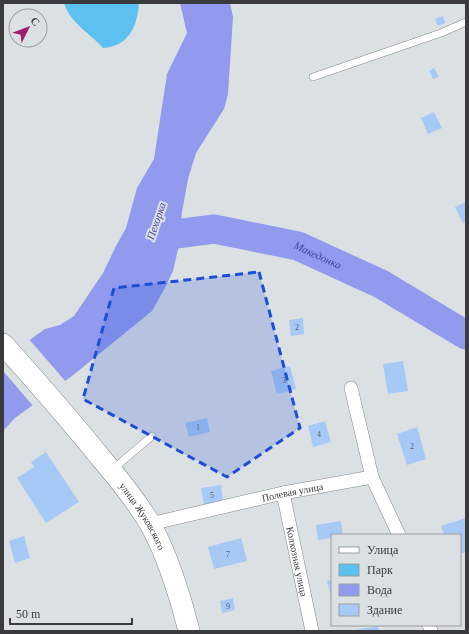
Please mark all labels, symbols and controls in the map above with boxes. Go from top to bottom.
north arrow [8,8,48,48]
text: С [28,14,43,28]
water label: Пехорка [144,200,168,242]
water label: Македонка [291,239,344,271]
house number: 2 [295,323,299,332]
house number: 3 [282,376,286,385]
house number: 1 [196,423,200,432]
house number: 4 [317,430,321,439]
house number: 2 [410,442,414,451]
street label: улица Жуковского [117,480,167,552]
street label: Полевая улица [261,481,325,504]
house number: 5 [210,491,214,500]
street label: Колхозная улица [284,526,310,598]
legend [331,534,461,626]
text: Улица [367,543,399,557]
house number: 7 [226,550,230,559]
text: Парк [367,563,393,577]
text: Вода [367,583,393,597]
scale bar [10,600,132,626]
house number: 9 [226,602,230,611]
text: Здание [367,603,402,617]
text: 50 m [16,607,41,621]

